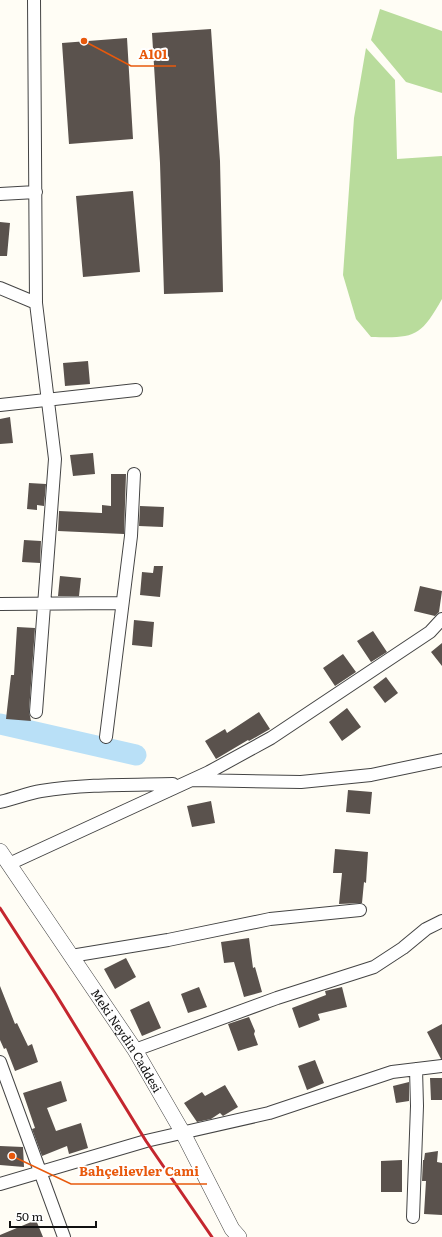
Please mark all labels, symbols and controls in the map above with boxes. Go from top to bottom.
callout: A101 [131,41,176,66]
text: A101 [139,44,168,63]
street label: Meki Neydin Caddesi [87,985,167,1096]
callout: Bahçelievler Cami [71,1159,207,1184]
text: Bahçelievler Cami [79,1161,199,1180]
scale bar [10,1203,96,1229]
text: 50 m [16,1207,43,1225]

